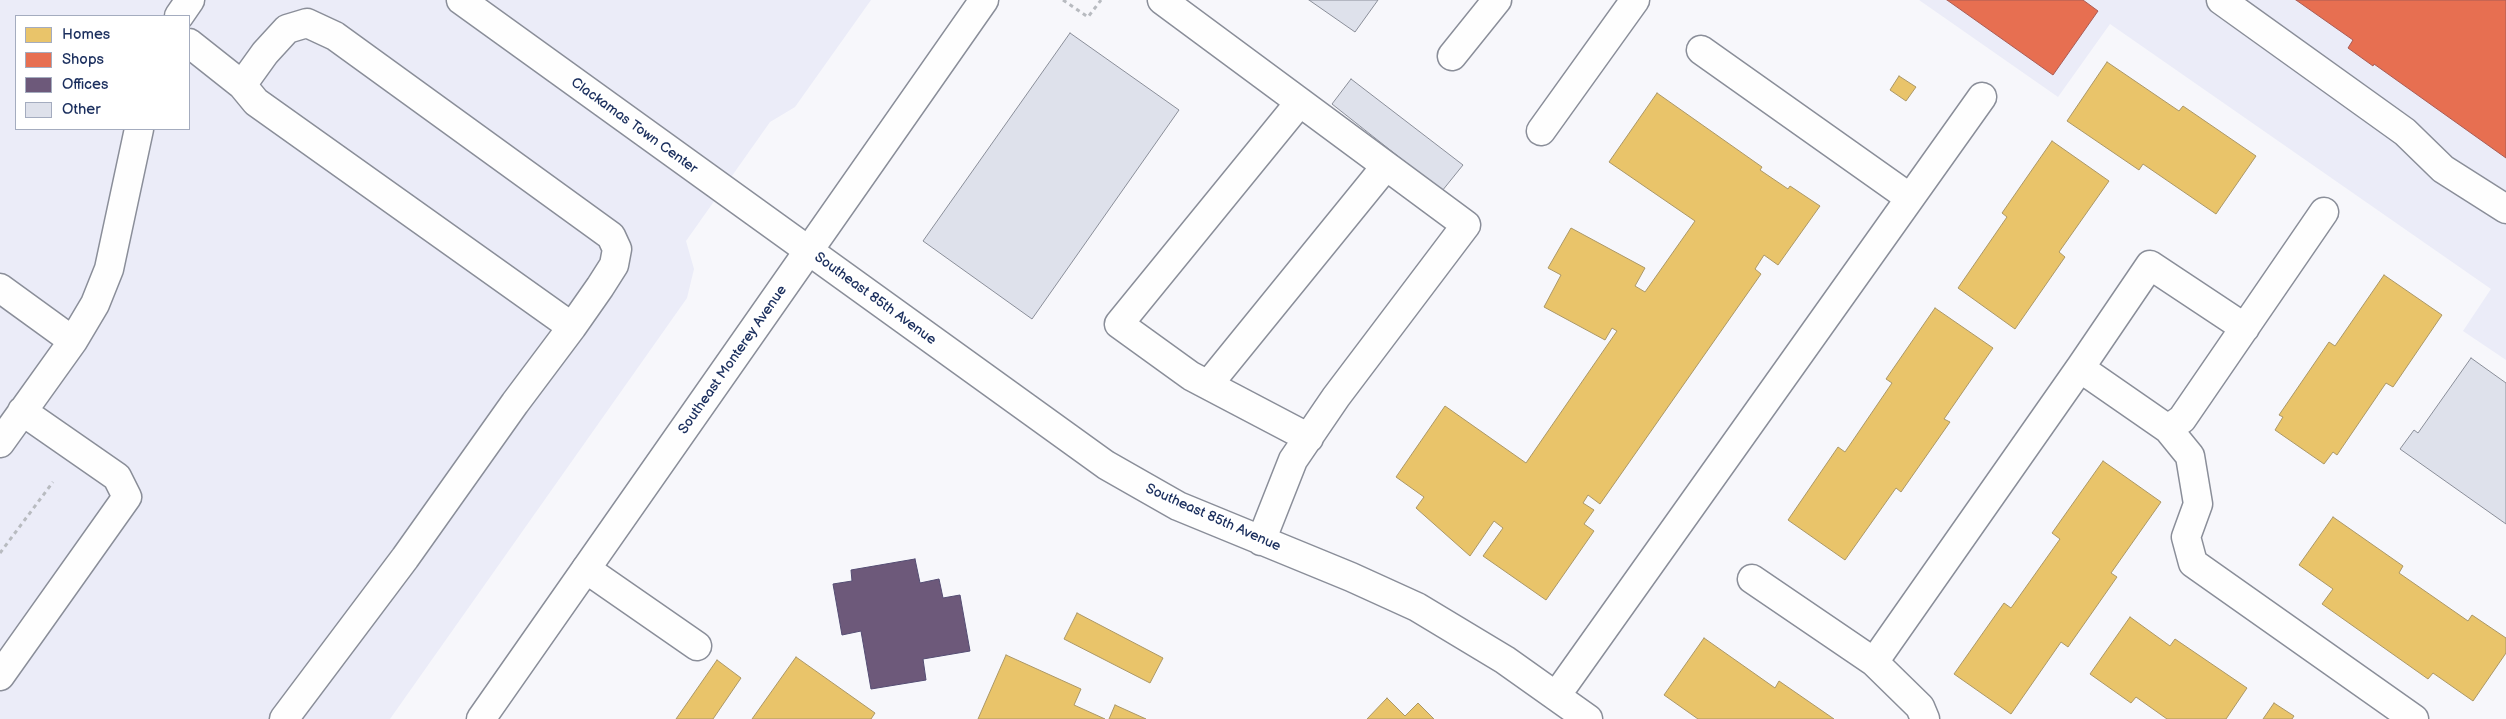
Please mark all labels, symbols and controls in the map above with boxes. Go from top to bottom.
legend [15,15,190,130]
text: Homes [62,25,110,44]
text: Shops [62,50,104,69]
street label: Clackamas Town Center [567,74,701,178]
text: Offices [62,75,108,94]
text: Other [62,100,101,119]
street label: Southeast 85th Avenue [811,249,939,349]
street label: Southeast Monterey Avenue [675,282,791,438]
street label: Southeast 85th Avenue [1143,481,1283,555]

